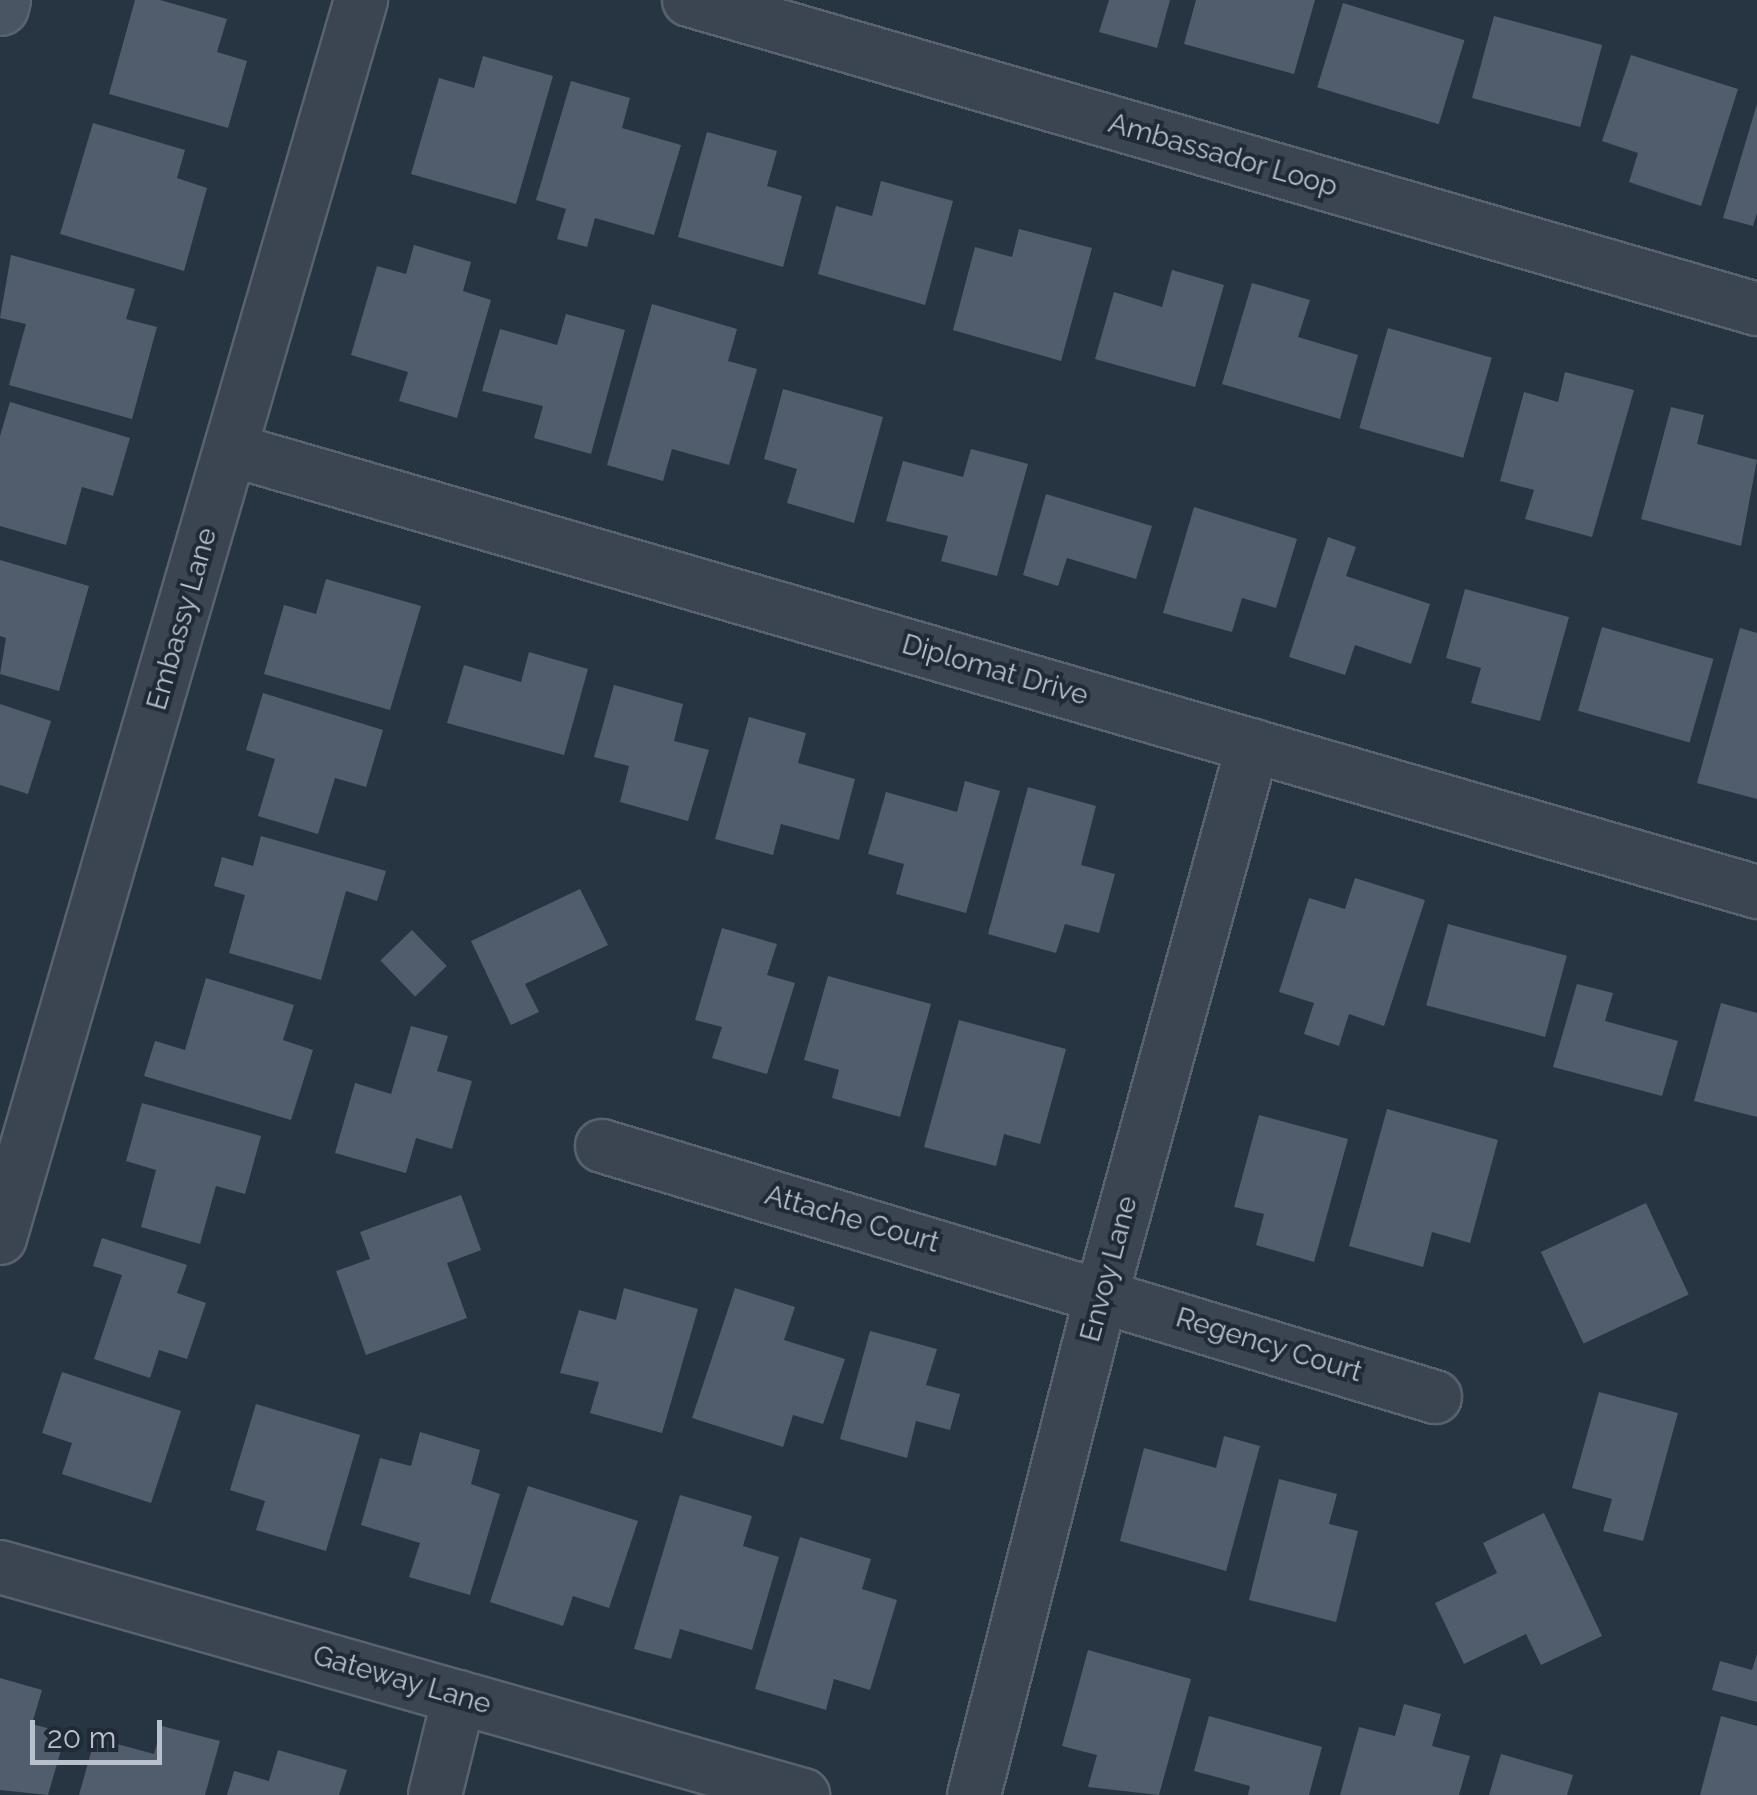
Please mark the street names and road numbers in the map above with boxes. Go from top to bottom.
street label: Ambassador Loop [1104,106,1342,204]
street label: Embassy Lane [140,524,224,714]
street label: Diplomat Drive [898,627,1092,713]
street label: Attache Court [761,1178,943,1260]
street label: Envoy Lane [1073,1192,1145,1346]
street label: Regency Court [1172,1301,1366,1389]
street label: Gateway Lane [309,1638,495,1722]

